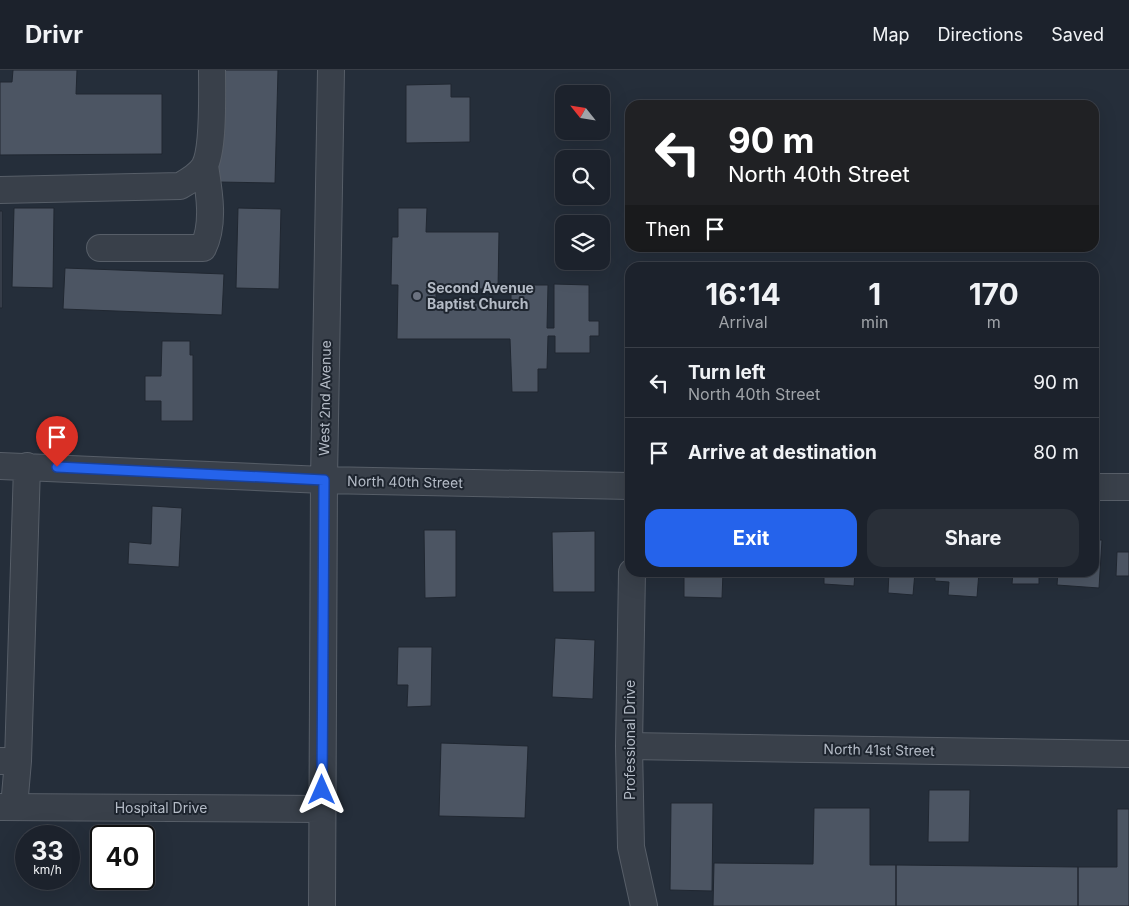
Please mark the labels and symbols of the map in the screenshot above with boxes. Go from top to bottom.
north arrow [555,85,610,140]
place label: Second Avenue Baptist Church [427,279,534,312]
marker: Second Avenue Baptist Church [411,290,423,302]
street label: West 2nd Avenue [315,340,334,456]
pin [36,416,78,467]
street label: North 40th Street [347,472,463,491]
street label: Professional Drive [621,680,638,800]
street label: North 41st Street [823,740,935,759]
position arrow [295,763,347,815]
street label: Hospital Drive [115,799,207,816]
speed limit sign: 40 [90,825,155,890]

